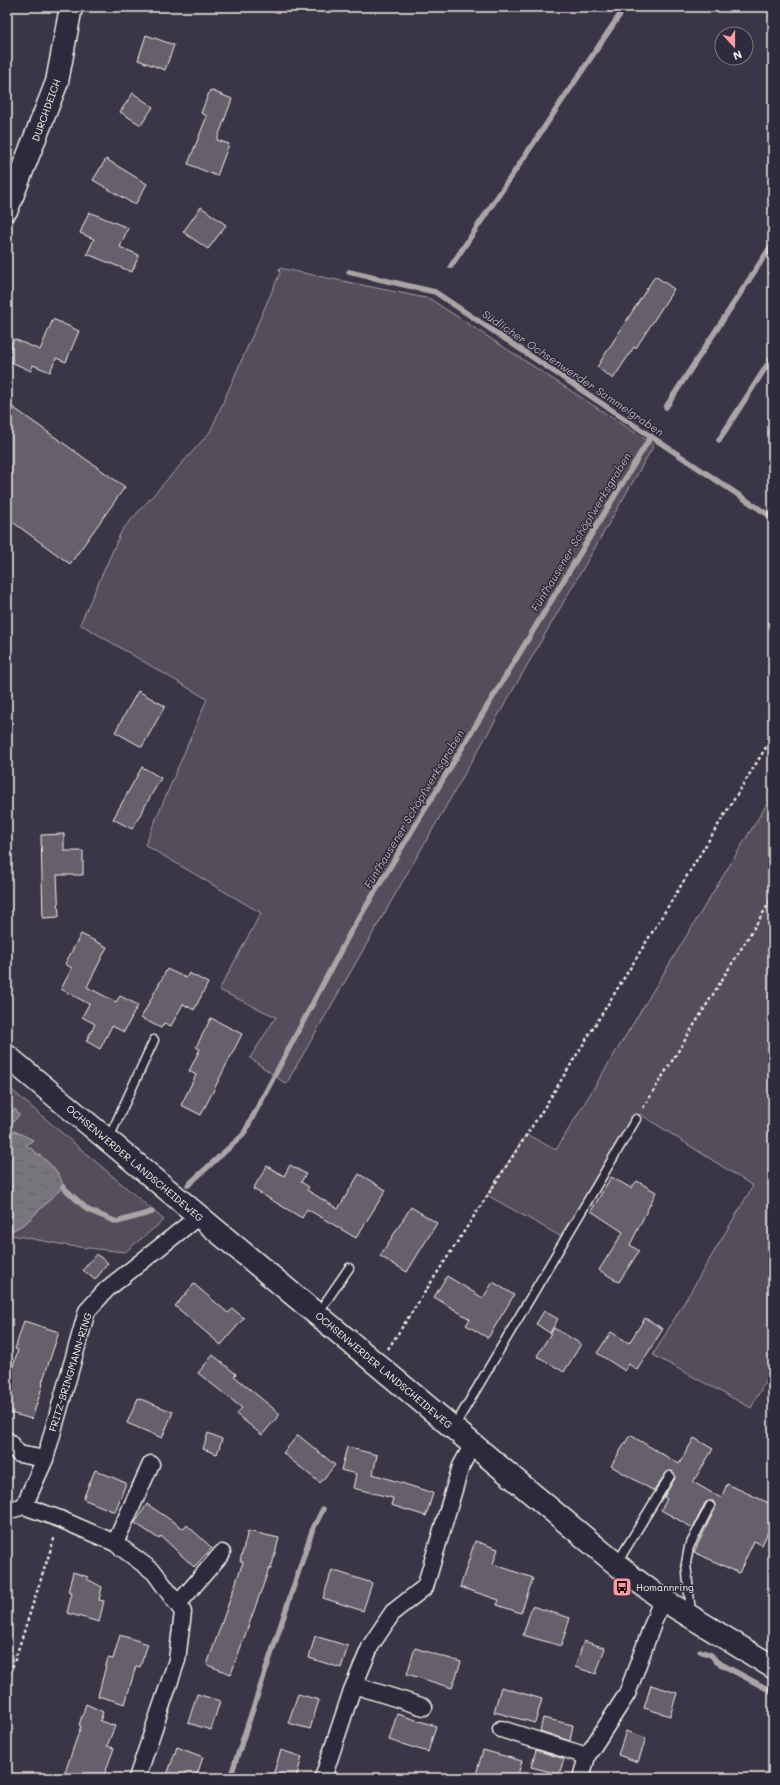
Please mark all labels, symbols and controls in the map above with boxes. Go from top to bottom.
north arrow [714,26,754,66]
text: N [731,47,744,64]
street label: DURCHDEICH [28,77,64,143]
water label: Südlicher Ochsenwerder Sammelgraben [480,306,667,439]
water label: Fünfhausener Schöpfwerksgraben [527,449,634,614]
water label: Fünfhausener Schöpfwerksgraben [360,726,467,891]
street label: OCHSENWERDER LANDSCHEIDEWEG [63,1101,207,1225]
street label: OCHSENWERDER LANDSCHEIDEWEG [312,1308,456,1432]
street label: FRITZ-BRINGMANN-RING [45,1310,95,1433]
bus stop icon: Homannring [611,1576,633,1598]
place label: Homannring [636,1580,694,1594]

